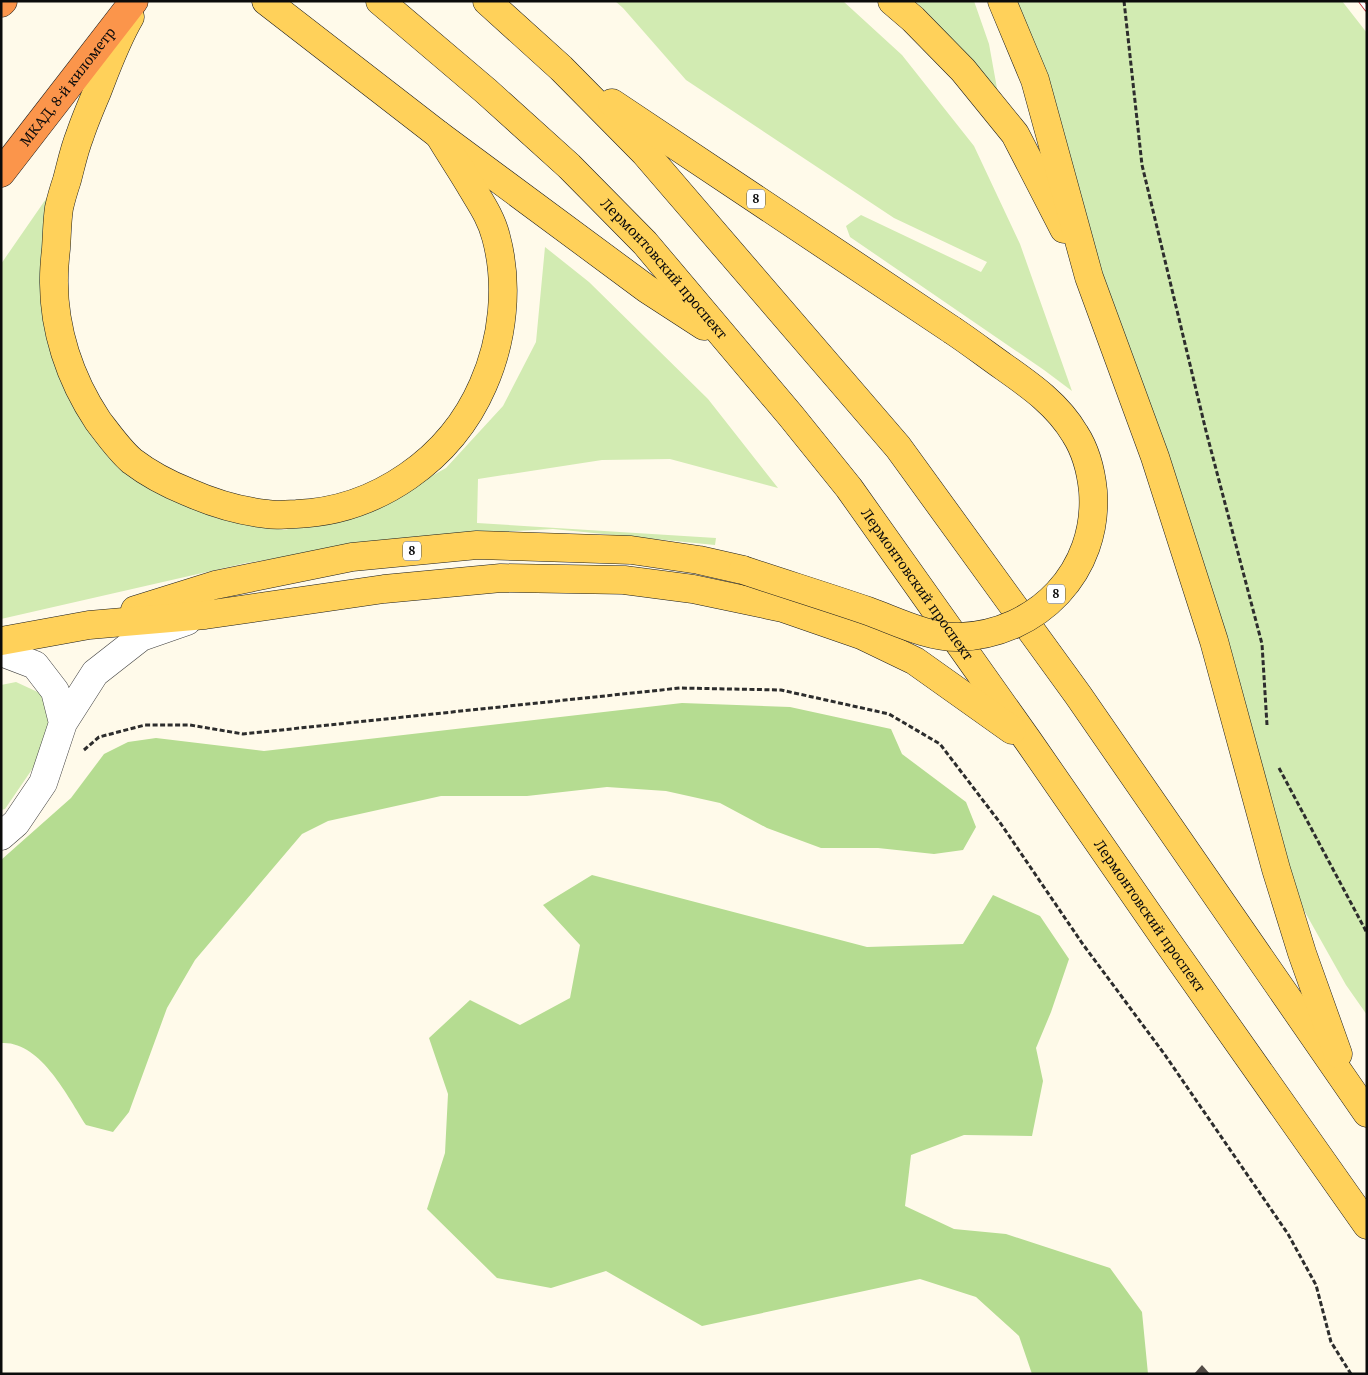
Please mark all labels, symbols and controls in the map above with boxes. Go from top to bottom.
street label: МКАД, 8-й километр [15,23,119,150]
road number: 8 [747,190,765,208]
street label: Лермонтовский проспект [597,194,732,343]
street label: Лермонтовский проспект [857,504,978,664]
road number: 8 [403,542,421,560]
road number: 8 [1047,584,1065,604]
street label: Лермонтовский проспект [1090,835,1210,996]

